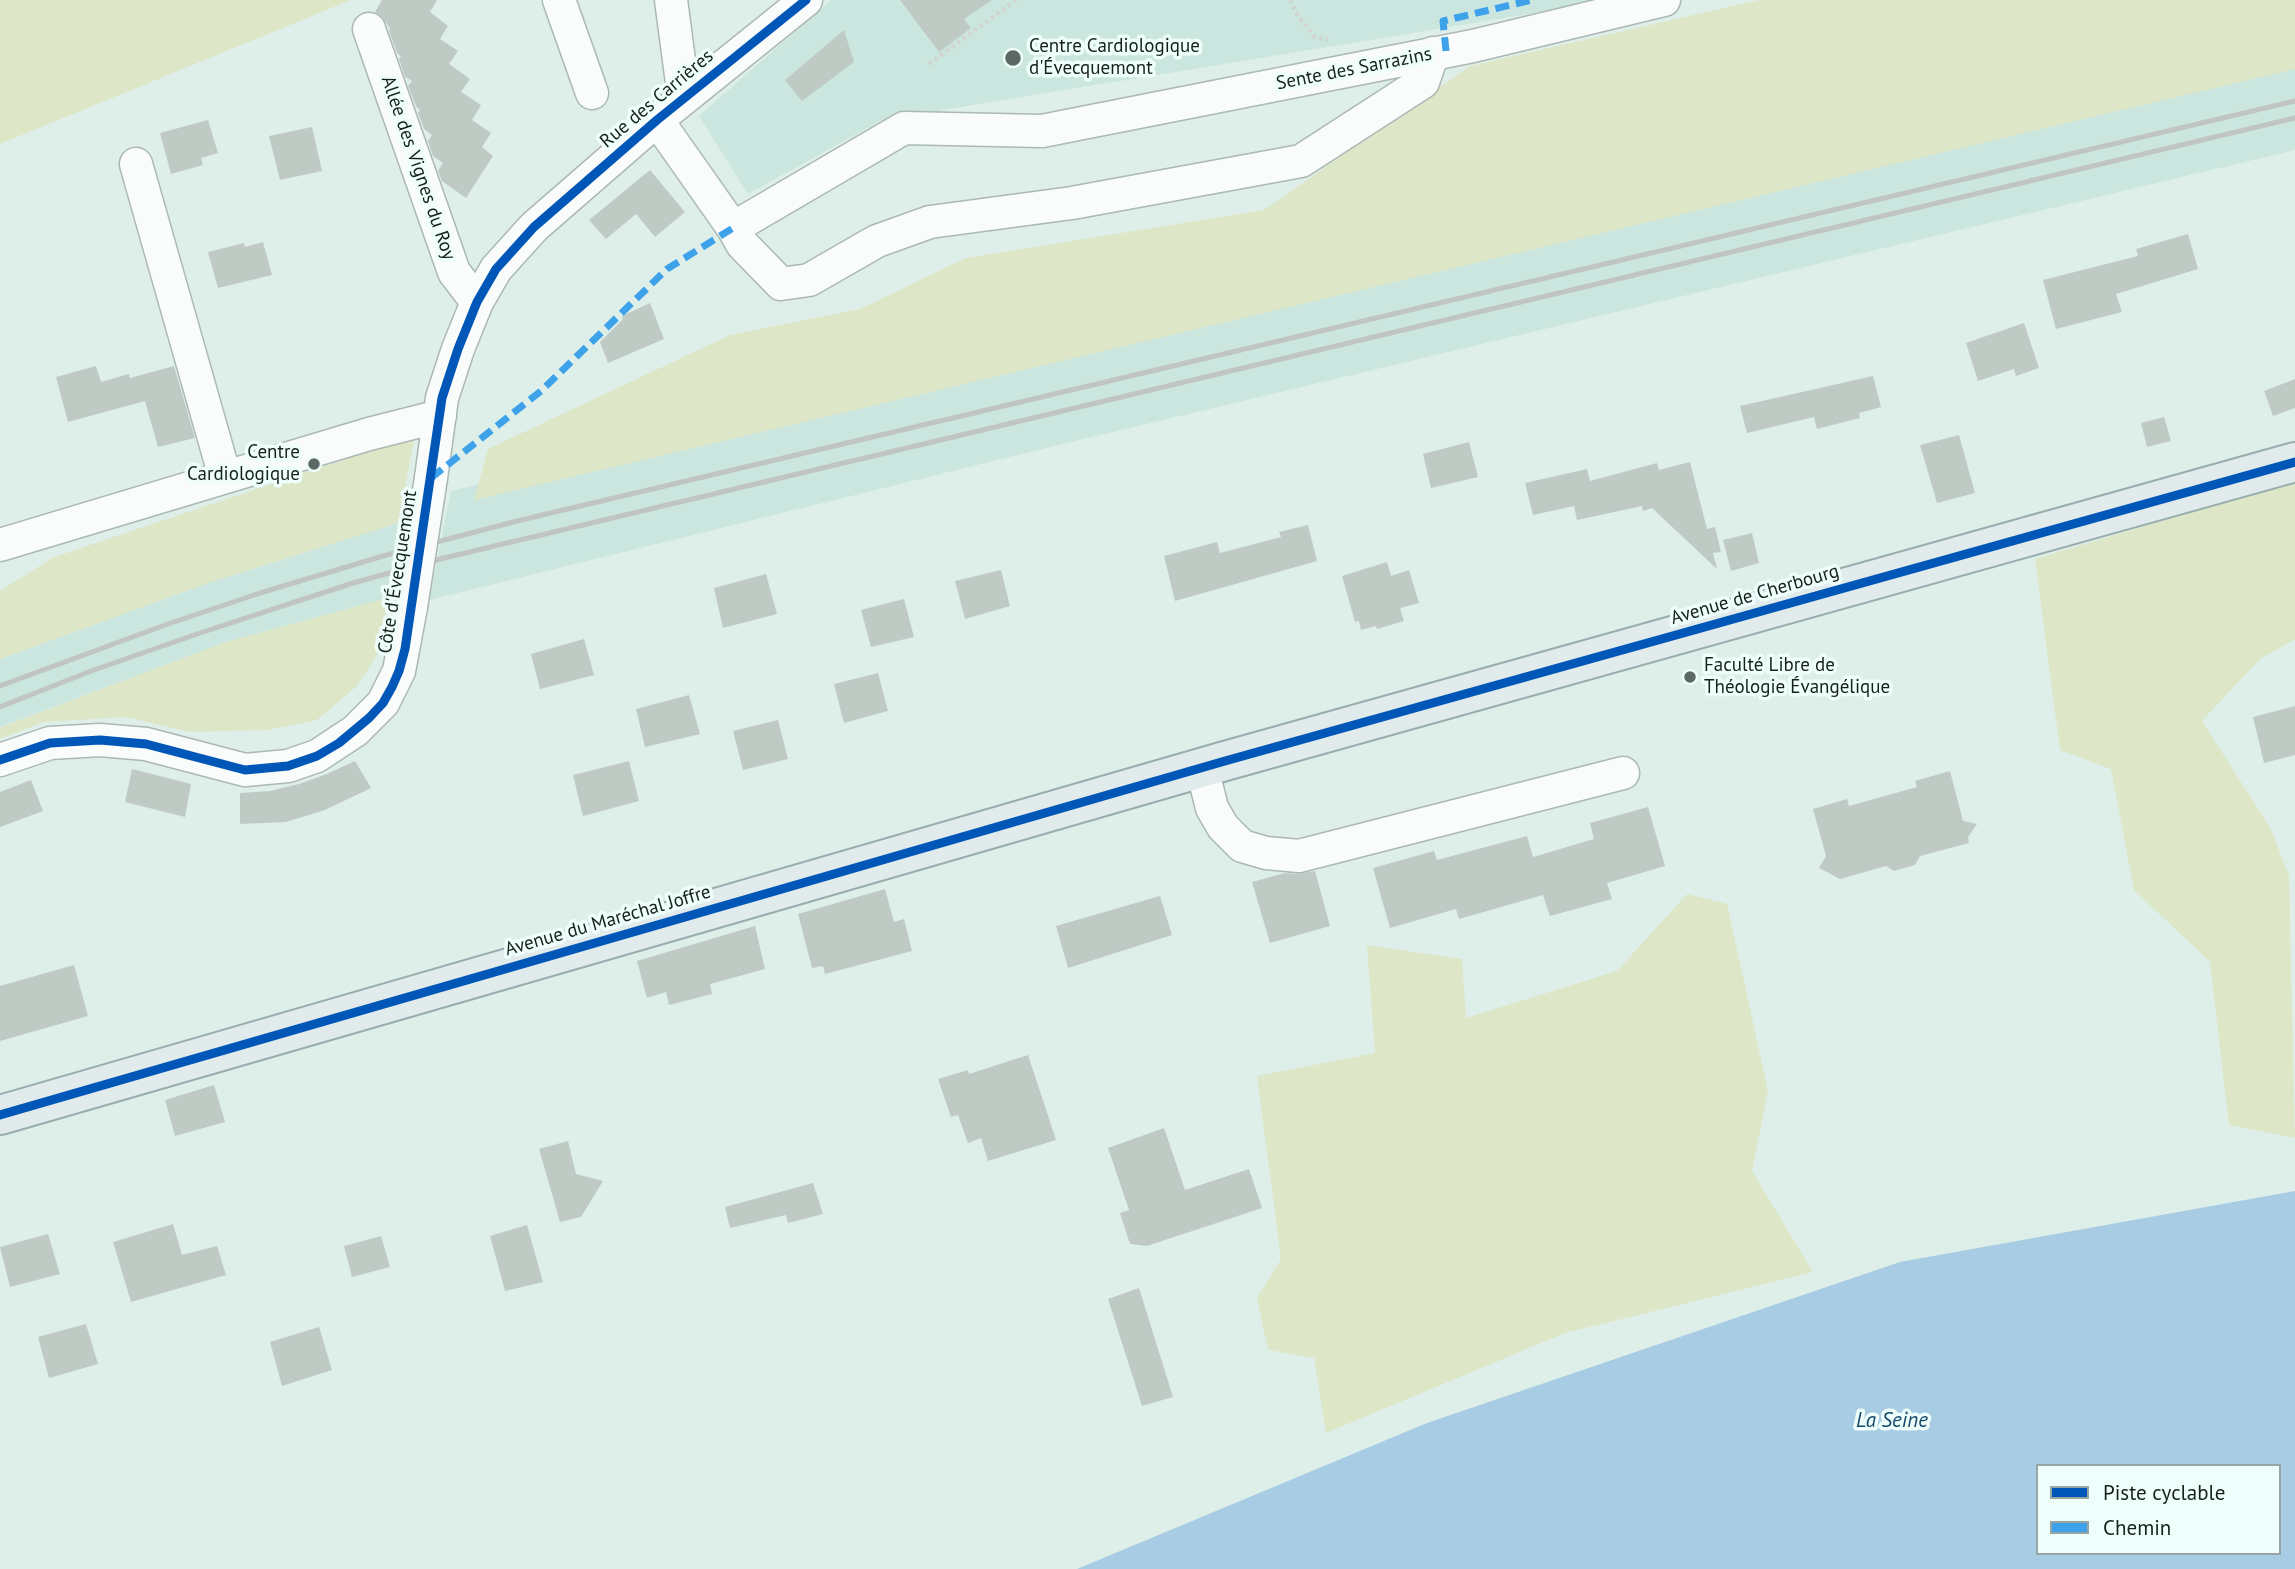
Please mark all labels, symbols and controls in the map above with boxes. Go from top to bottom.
place label: Centre Cardiologique d'Évecquemont [1029,36,1200,80]
street label: Sente des Sarrazins [1274,43,1434,95]
street label: Rue des Carrières [596,45,718,153]
marker: Centre Cardiologique d'Évecquemont [1003,48,1023,68]
street label: Allée des Vignes du Roy [376,73,460,263]
place label: Centre Cardiologique [187,442,300,486]
marker: Centre Cardiologique [306,456,322,472]
street label: Côte d'Évecquemont [374,489,422,655]
street label: Avenue de Cherbourg [1668,560,1842,630]
place label: Faculté Libre de Théologie Évangélique [1704,655,1890,699]
marker: Faculté Libre de Théologie Évangélique [1682,669,1698,685]
street label: Avenue du Maréchal Joffre [502,881,714,961]
water label: La Seine [1856,1408,1928,1434]
legend [2036,1464,2281,1555]
text: Piste cyclable [2103,1479,2225,1506]
text: Chemin [2103,1514,2171,1541]

